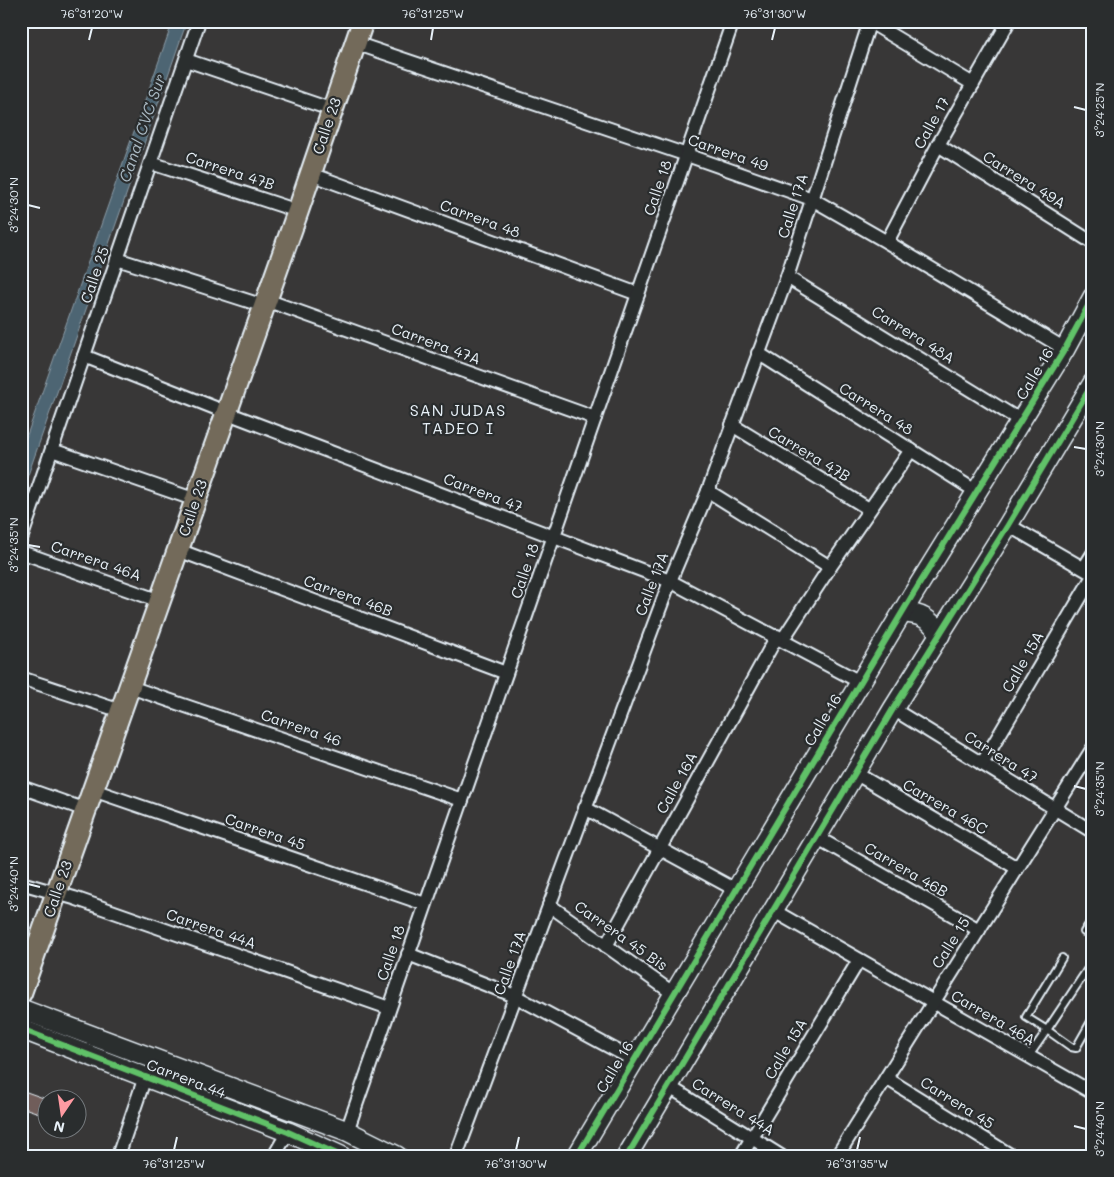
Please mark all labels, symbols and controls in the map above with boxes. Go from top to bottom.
text: 76°31'20"W [61,5,123,21]
text: 76°31'25"W [402,5,464,21]
text: 76°31'30"W [744,5,806,21]
water label: Canal CVC Sur [113,71,170,185]
text: 3°24'25"N [1091,83,1107,137]
street label: Calle 17 [909,93,954,152]
street label: Calle 23 [307,94,345,157]
street label: Carrera 49 [685,129,771,175]
street label: Carrera 47B [183,146,277,194]
street label: Carrera 49A [979,146,1070,213]
street label: Calle 18 [638,157,676,218]
street label: Calle 17A [772,171,812,241]
text: 3°24'30"N [5,177,21,233]
street label: Carrera 48 [437,194,523,242]
street label: Calle 25 [75,244,113,306]
street label: Carrera 48A [868,301,959,368]
street label: Carrera 47A [389,318,484,368]
street label: Calle 16 [1011,344,1058,403]
street label: Carrera 48 [836,377,917,439]
district label: SAN JUDAS TADEO I [410,399,506,438]
street label: Carrera 47B [765,421,854,486]
text: 3°24'30"N [1091,421,1107,477]
street label: Carrera 47 [441,468,526,516]
street label: Calle 23 [173,476,211,539]
text: 3°24'35"N [5,517,21,573]
street label: Carrera 46A [48,535,144,585]
street label: Calle 18 [505,540,543,601]
street label: Calle 17A [630,549,672,619]
street label: Carrera 46B [301,570,396,620]
street label: Calle 15A [997,627,1048,696]
street label: Calle 16 [799,690,846,749]
street label: Carrera 46 [258,704,344,750]
street label: Carrera 47 [961,726,1042,787]
street label: Calle 16A [651,748,701,817]
text: 3°24'35"N [1091,761,1107,817]
street label: Carrera 46C [900,774,992,839]
street label: Carrera 45 [223,808,308,854]
street label: Carrera 46B [861,837,952,901]
text: 3°24'40"N [5,856,21,912]
street label: Calle 23 [38,857,76,920]
street label: Carrera 45 Bis [571,896,672,975]
street label: Carrera 44A [164,903,259,953]
street label: Calle 15 [927,913,974,972]
street label: Calle 18 [371,922,409,983]
street label: Calle 17A [488,928,530,998]
street label: Carrera 46A [948,985,1039,1049]
street label: Calle 15A [759,1014,811,1083]
street label: Calle 16 [591,1037,638,1096]
street label: Carrera 44 [144,1054,229,1102]
street label: Carrera 45 [917,1072,998,1133]
street label: Carrera 44A [688,1073,779,1140]
north arrow [38,1090,88,1140]
text: 3°24'40"N [1091,1101,1107,1157]
text: N [52,1117,66,1138]
text: 76°31'25"W [143,1155,205,1171]
text: 76°31'30"W [485,1155,547,1171]
text: 76°31'35"W [826,1155,888,1171]

